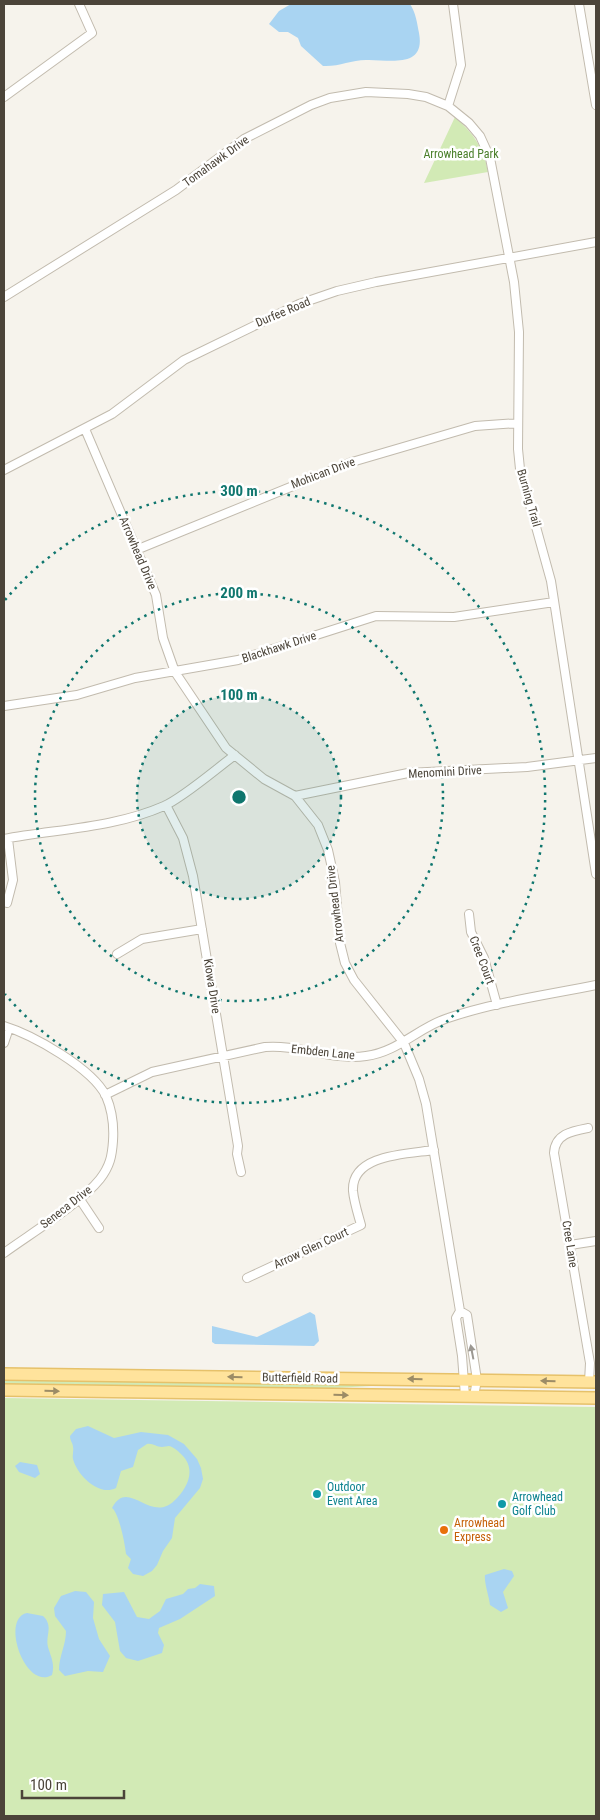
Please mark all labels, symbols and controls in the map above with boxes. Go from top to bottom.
street label: Tomahawk Drive [180,132,252,190]
park label: Arrowhead Park [423,147,499,161]
street label: Durfee Road [253,294,313,330]
street label: Mohican Drive [289,454,357,492]
street label: Burning Trail [514,468,544,528]
text: 300 m [220,482,258,500]
street label: Arrowhead Drive [116,514,160,592]
text: 200 m [220,584,258,602]
street label: Blackhawk Drive [240,628,318,666]
text: 100 m [220,686,258,704]
street label: Menomini Drive [408,763,482,781]
centre of rings [230,788,248,806]
street label: Arrowhead Drive [323,864,347,943]
street label: Cree Court [466,934,498,986]
street label: Kiowa Drive [201,957,223,1015]
street label: Embden Lane [290,1042,356,1062]
street label: Seneca Drive [38,1182,95,1231]
street label: Cree Lane [559,1220,581,1269]
street label: Arrow Glen Court [271,1224,351,1271]
one-way arrow [468,1344,476,1360]
street label: Butterfield Road [262,1370,338,1386]
one-way arrow [226,1373,242,1381]
one-way arrow [406,1375,422,1383]
one-way arrow [539,1377,555,1385]
one-way arrow [45,1387,61,1395]
one-way arrow [334,1391,350,1399]
place label: Outdoor Event Area [327,1480,378,1508]
marker: Outdoor Event Area [311,1488,323,1500]
place label: Arrowhead Golf Club [512,1490,563,1518]
marker: Arrowhead Golf Club [496,1498,508,1510]
place label: Arrowhead Express [454,1516,505,1544]
marker: Arrowhead Express [438,1524,450,1536]
scale bar [22,1768,125,1800]
text: 100 m [30,1776,67,1794]

